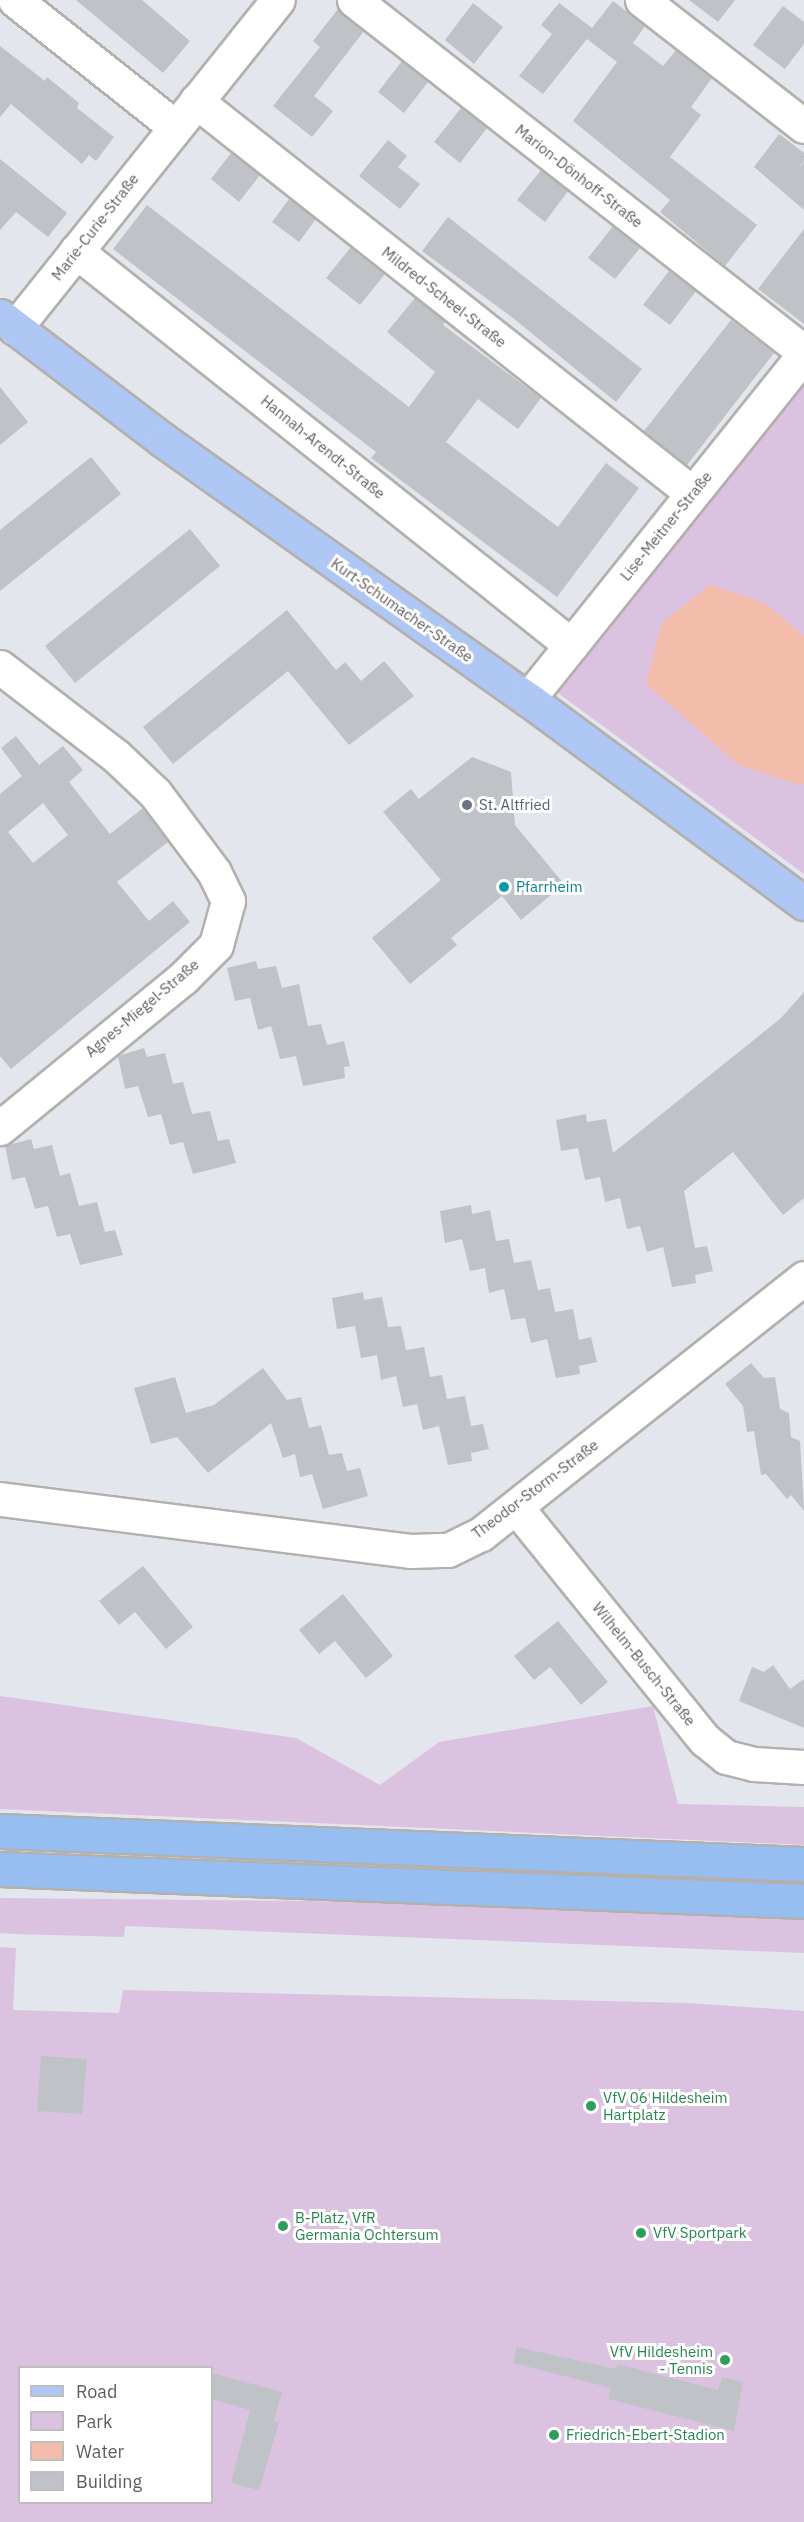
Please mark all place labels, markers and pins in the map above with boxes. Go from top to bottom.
place label: St. Altfried [479,796,550,814]
marker: St. Altfried [460,798,474,812]
place label: Pfarrheim [516,878,583,896]
marker: Pfarrheim [497,880,511,894]
place label: VfV 06 Hildesheim Hartplatz [603,2088,728,2123]
marker: VfV 06 Hildesheim Hartplatz [584,2099,598,2113]
place label: B-Platz, VfR Germania Ochtersum [295,2208,439,2243]
marker: B-Platz, VfR Germania Ochtersum [276,2219,290,2233]
place label: VfV Sportpark [653,2224,747,2242]
marker: VfV Sportpark [634,2226,648,2240]
place label: VfV Hildesheim - Tennis [610,2342,713,2377]
marker: VfV Hildesheim - Tennis [718,2353,732,2367]
place label: Friedrich-Ebert-Stadion [566,2426,725,2444]
marker: Friedrich-Ebert-Stadion [547,2428,561,2442]

